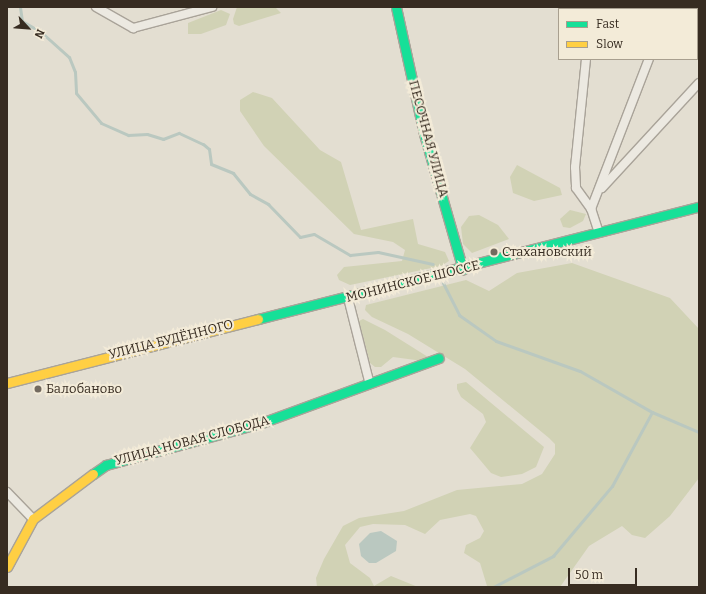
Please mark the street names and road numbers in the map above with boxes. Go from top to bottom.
street label: ПЕСОЧНАЯ УЛИЦА [405,79,451,199]
street label: МОНИНСКОЕ ШОССЕ [345,258,481,306]
street label: УЛИЦА БУДЁННОГО [107,317,235,363]
street label: УЛИЦА НОВАЯ СЛОБОДА [113,413,271,469]

